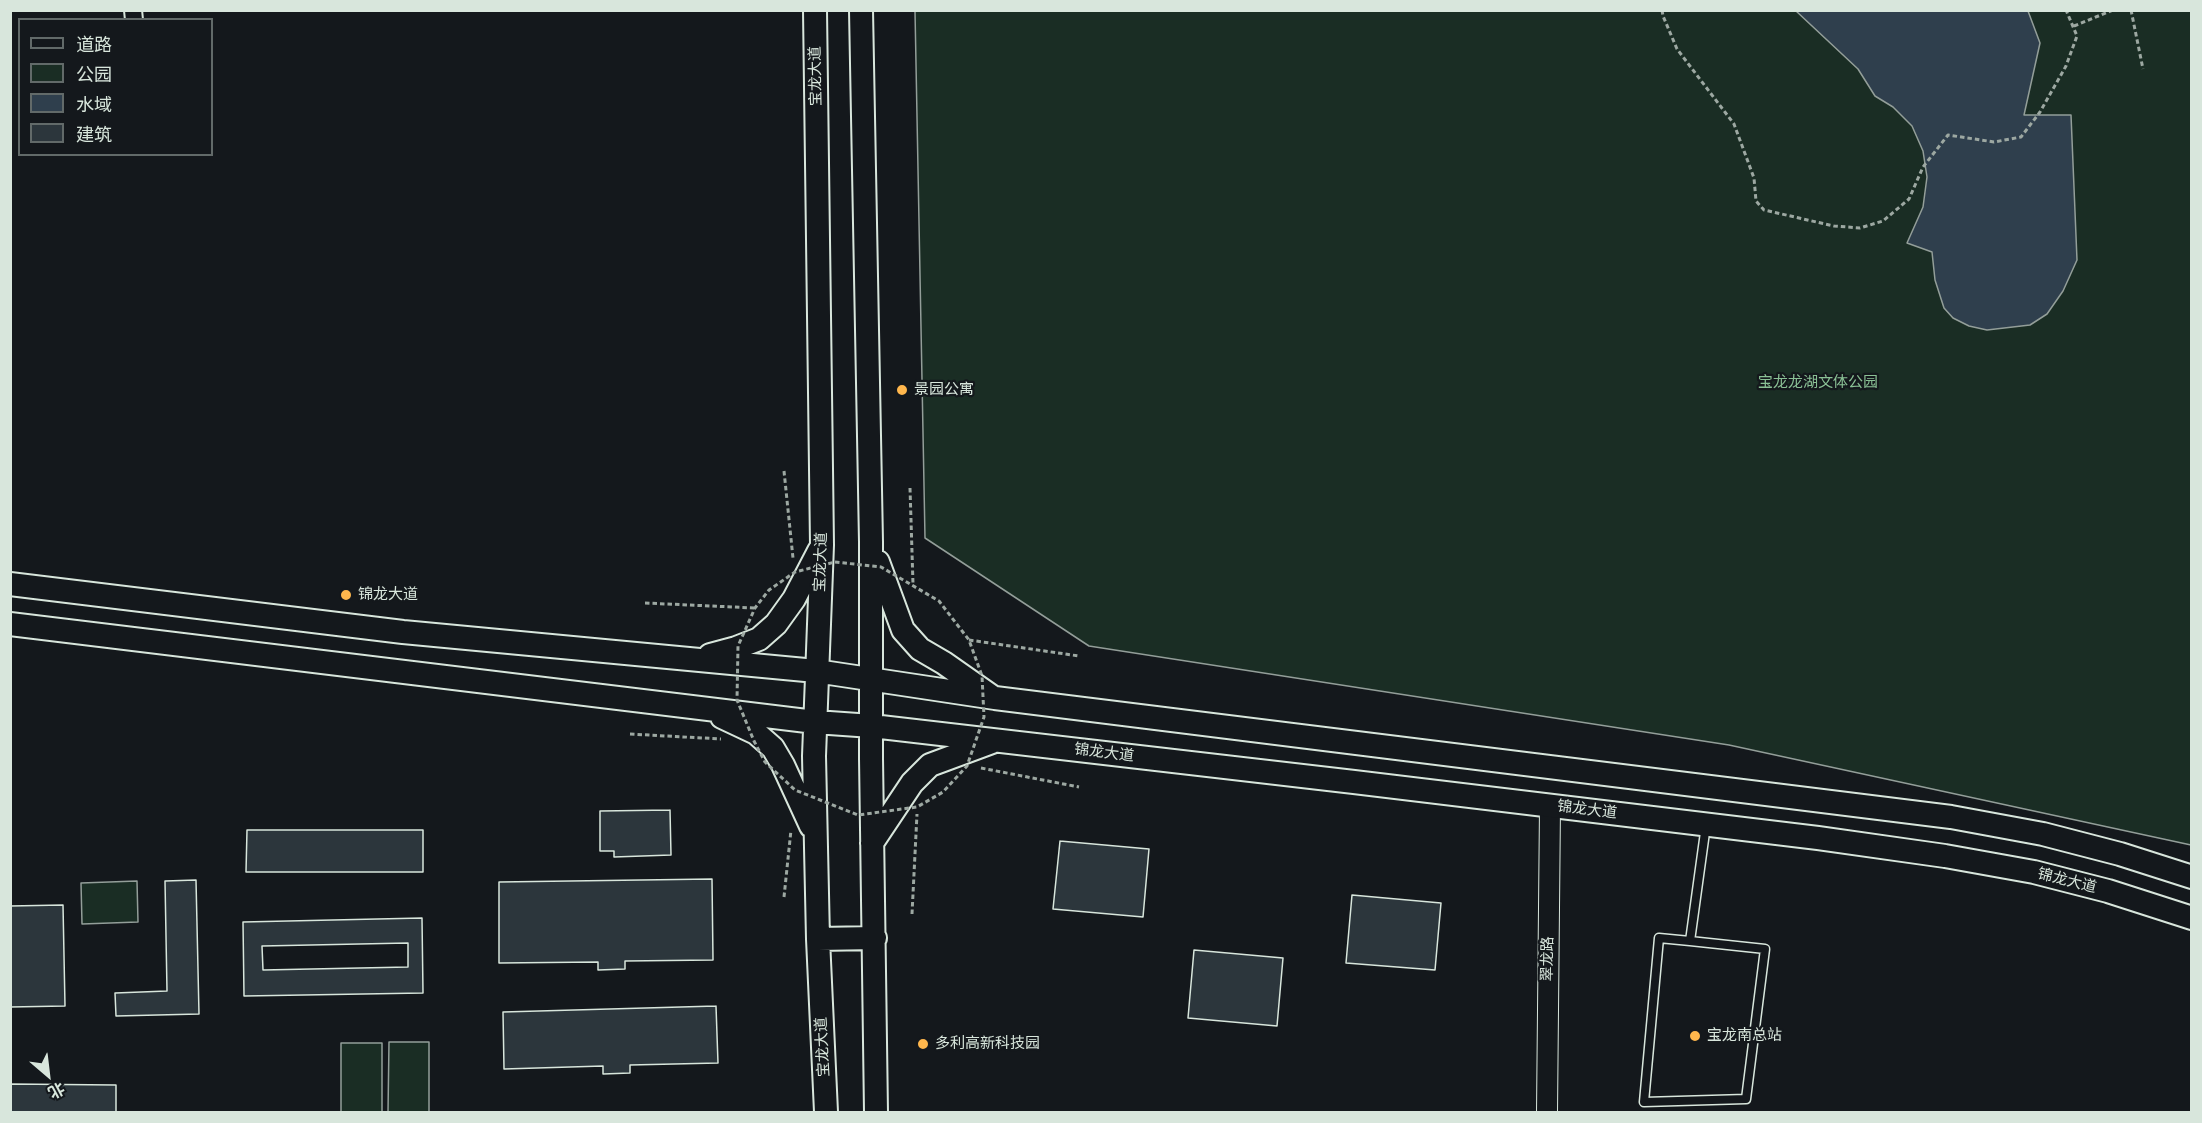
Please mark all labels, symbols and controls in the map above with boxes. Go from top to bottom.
legend [18,18,213,156]
text: 道路 [76,32,112,56]
street label: 宝龙大道 [806,46,826,106]
text: 公园 [76,62,112,86]
text: 水域 [76,92,112,116]
text: 建筑 [76,122,112,146]
park label: 宝龙龙湖文体公园 [1758,374,1878,392]
place label: 景园公寓 [914,381,974,399]
marker: 景园公寓 [895,383,909,397]
street label: 宝龙大道 [811,532,831,592]
place label: 锦龙大道 [358,586,418,604]
marker: 锦龙大道 [339,588,353,602]
street label: 锦龙大道 [1073,740,1135,766]
street label: 锦龙大道 [1556,797,1618,823]
street label: 锦龙大道 [2036,865,2098,897]
street label: 翠龙路 [1539,936,1557,982]
street label: 宝龙大道 [812,1017,834,1077]
place label: 宝龙南总站 [1707,1027,1782,1045]
marker: 宝龙南总站 [1688,1029,1702,1043]
place label: 多利高新科技园 [935,1035,1040,1053]
marker: 多利高新科技园 [916,1037,930,1051]
north arrow [18,1045,78,1105]
text: 北 [44,1077,69,1104]

